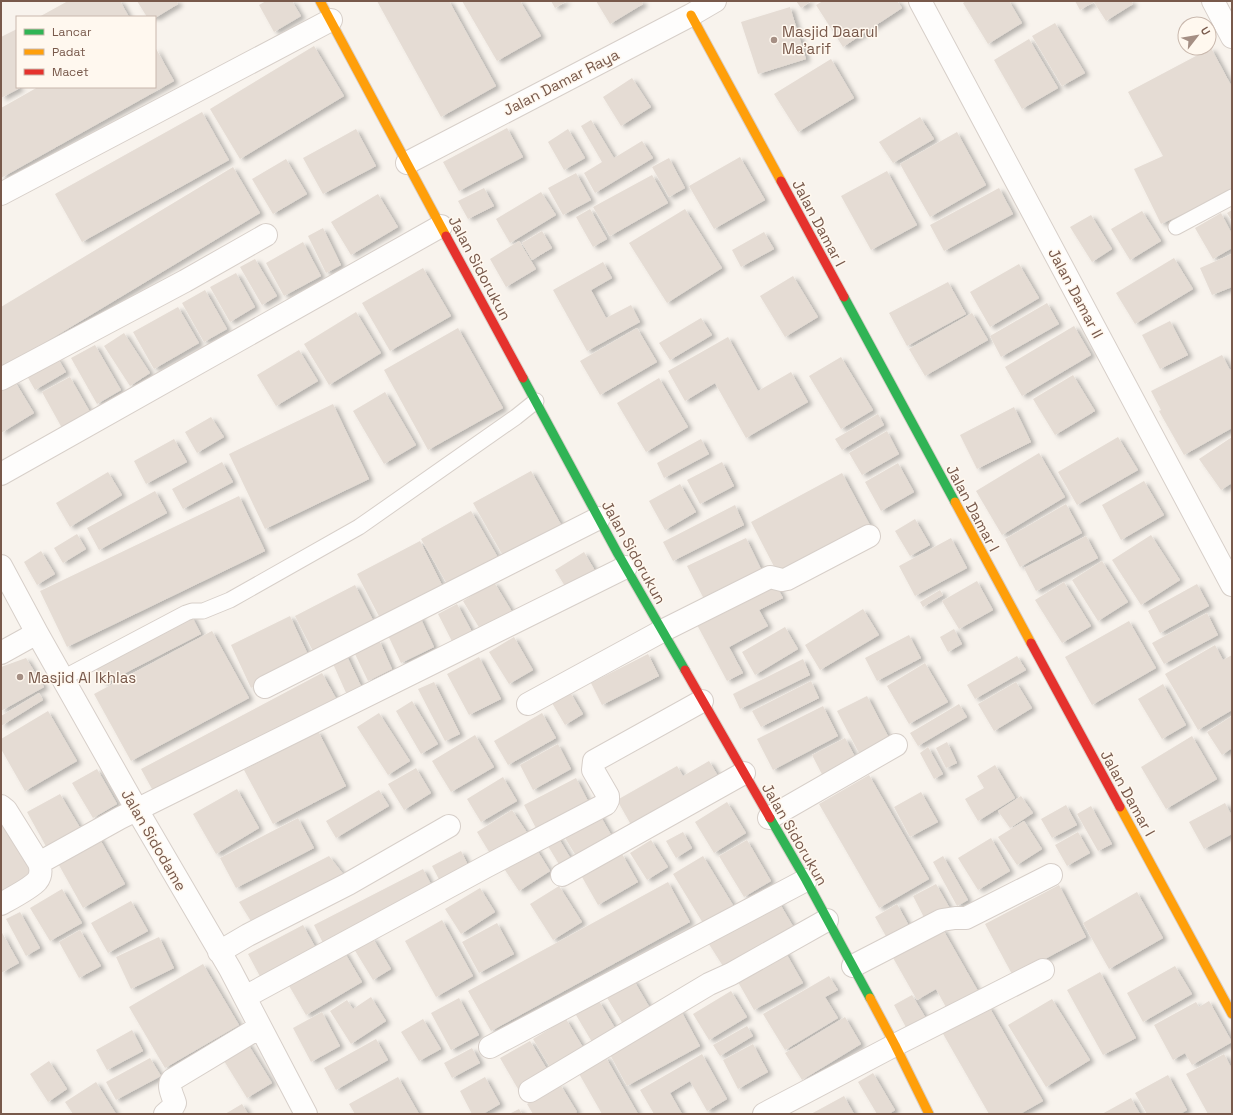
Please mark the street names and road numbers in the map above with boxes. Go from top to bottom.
street label: Jalan Damar Raya [500,44,623,119]
street label: Jalan Damar I [788,176,850,270]
street label: Jalan Sidorukun [444,213,516,323]
street label: Jalan Damar II [1044,245,1108,341]
street label: Jalan Damar I [942,461,1004,555]
street label: Jalan Sidorukun [598,497,670,607]
street label: Jalan Damar I [1096,747,1160,839]
street label: Jalan Sidorukun [758,779,832,889]
street label: Jalan Sidodame [117,786,191,894]

